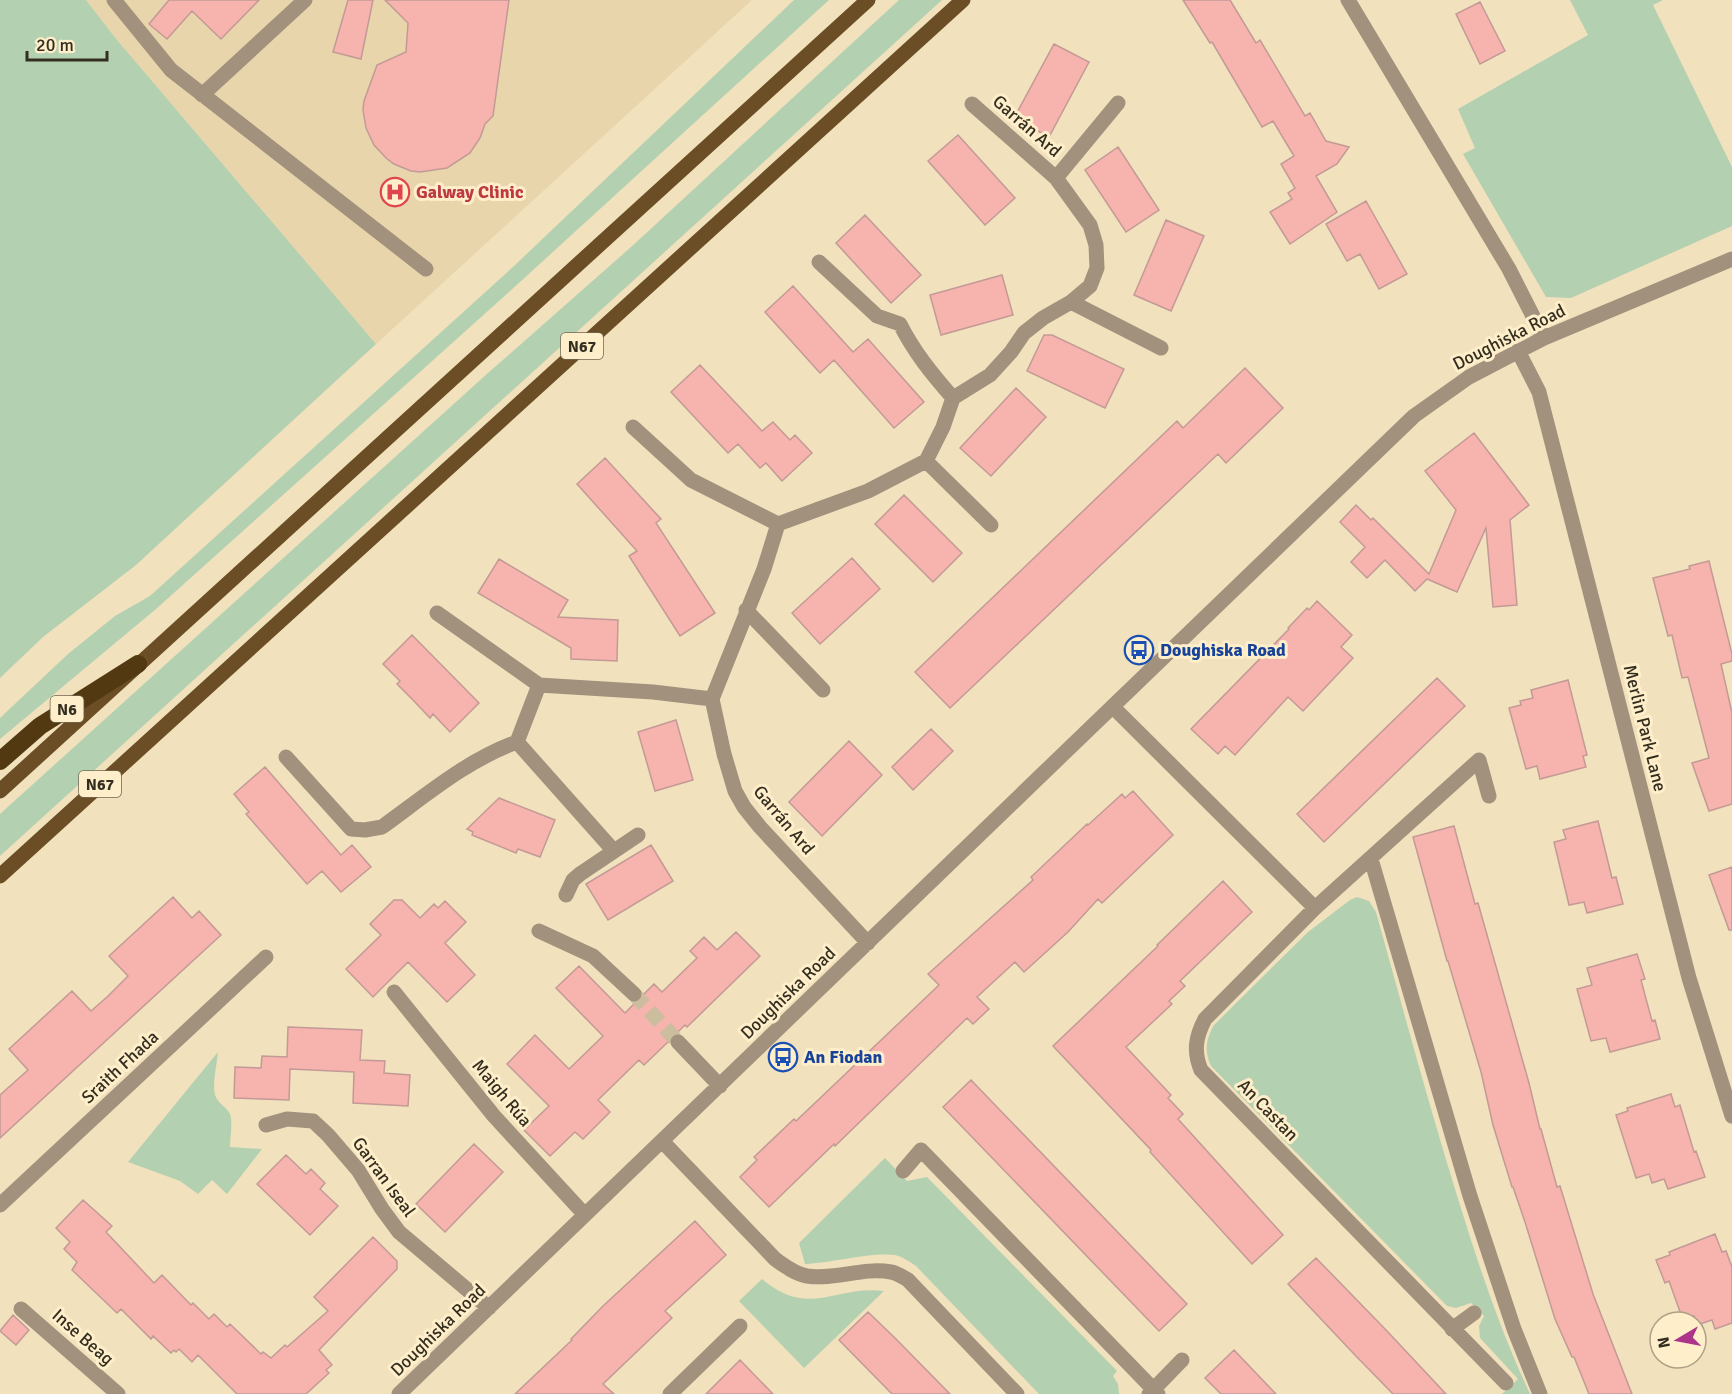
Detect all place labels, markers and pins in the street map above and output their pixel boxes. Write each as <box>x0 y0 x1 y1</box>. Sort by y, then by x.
hospital icon: Galway Clinic <box>379 176 411 208</box>
place label: Galway Clinic <box>416 181 524 203</box>
bus stop icon: Doughiska Road <box>1123 634 1155 666</box>
place label: Doughiska Road <box>1160 639 1286 661</box>
bus stop icon: An Fiodan <box>767 1041 799 1073</box>
place label: An Fiodan <box>804 1046 883 1068</box>

